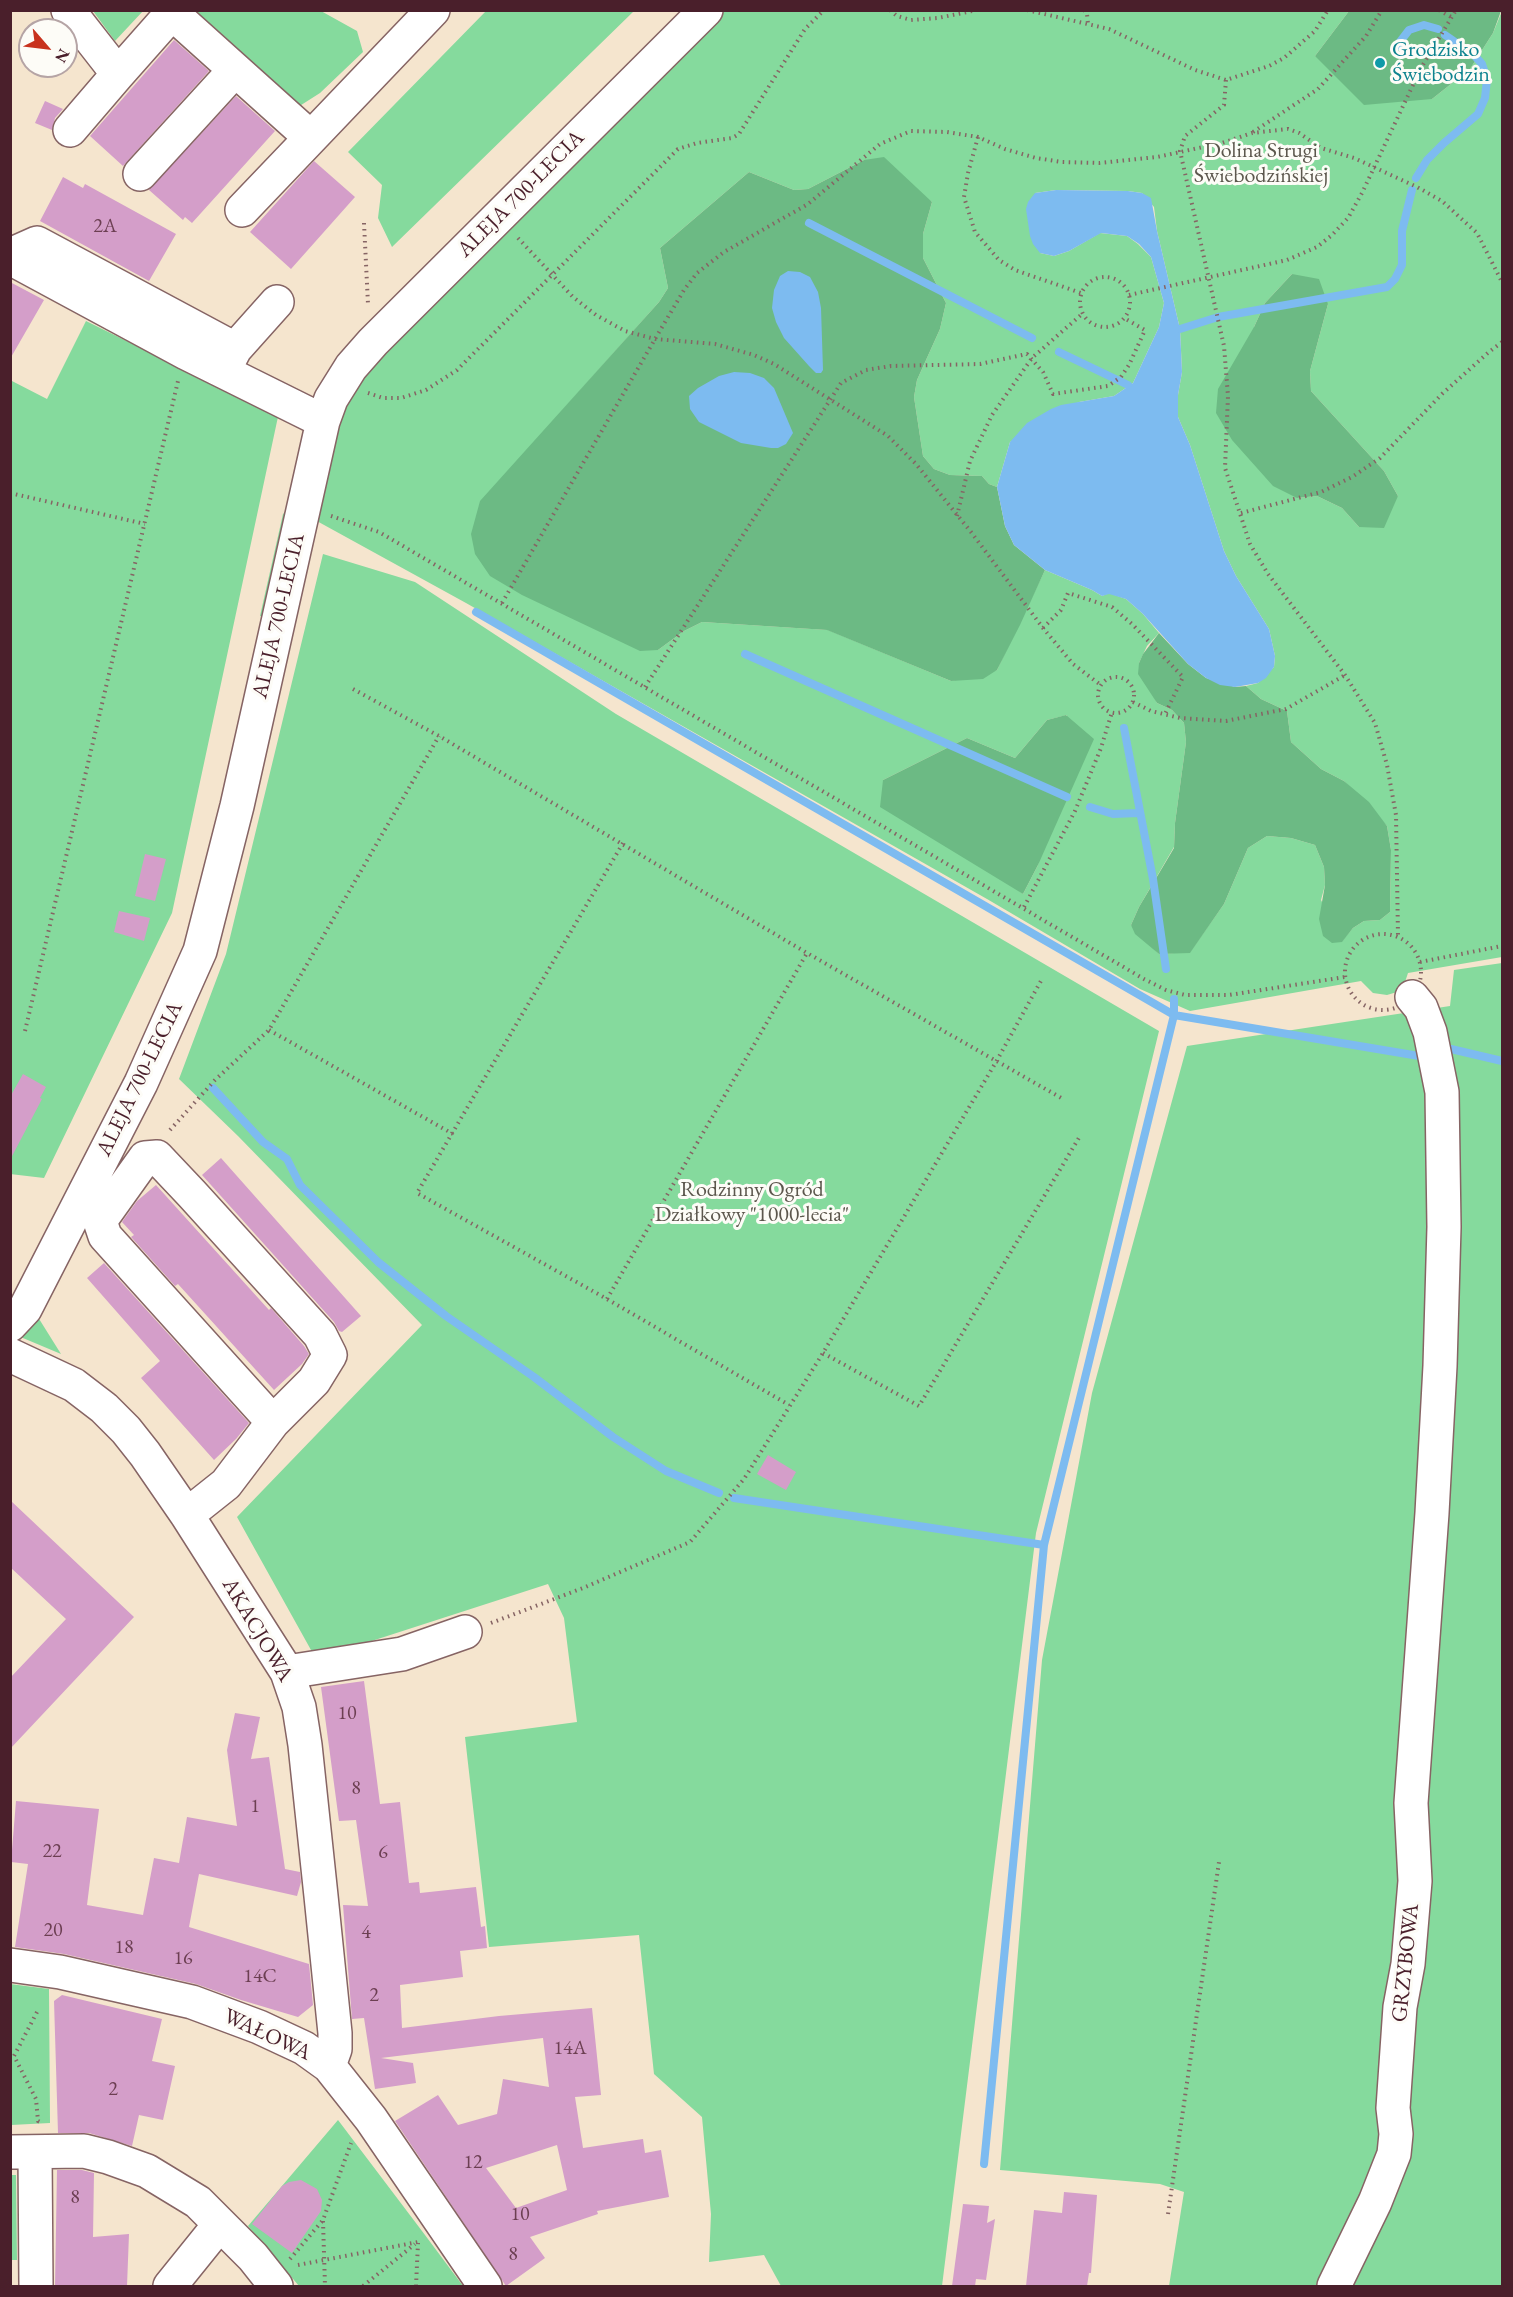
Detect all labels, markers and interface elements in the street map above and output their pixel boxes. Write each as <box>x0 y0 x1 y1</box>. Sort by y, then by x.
north arrow <box>18 18 78 78</box>
place label: Grodzisko Świebodzin <box>1392 37 1490 88</box>
text: N <box>50 45 75 66</box>
marker: Grodzisko Świebodzin <box>1373 56 1387 70</box>
street label: ALEJA 700-LECIA <box>452 125 590 263</box>
park label: Dolina Strugi Świebodzińskiej <box>1194 138 1328 190</box>
house number: 2A <box>93 215 117 239</box>
street label: ALEJA 700-LECIA <box>247 531 311 701</box>
street label: ALEJA 700-LECIA <box>91 997 189 1161</box>
park label: Rodzinny Ogród Działkowy "1000-lecia" <box>655 1177 849 1228</box>
street label: AKACJOWA <box>216 1573 298 1687</box>
house number: 10 <box>337 1702 357 1726</box>
house number: 8 <box>351 1777 361 1801</box>
house number: 1 <box>250 1795 260 1819</box>
house number: 22 <box>42 1840 62 1864</box>
house number: 6 <box>378 1841 388 1865</box>
street label: GRZYBOWA <box>1387 1902 1425 2024</box>
house number: 20 <box>43 1919 63 1943</box>
house number: 4 <box>361 1921 371 1945</box>
house number: 18 <box>114 1936 134 1960</box>
house number: 16 <box>173 1947 193 1971</box>
house number: 14C <box>243 1965 277 1989</box>
house number: 2 <box>369 1984 379 2008</box>
street label: WAŁOWA <box>219 2003 315 2067</box>
house number: 14A <box>553 2037 587 2061</box>
house number: 2 <box>108 2078 118 2102</box>
house number: 12 <box>463 2151 483 2175</box>
house number: 8 <box>70 2186 80 2210</box>
house number: 10 <box>510 2203 530 2227</box>
house number: 8 <box>508 2243 518 2267</box>

